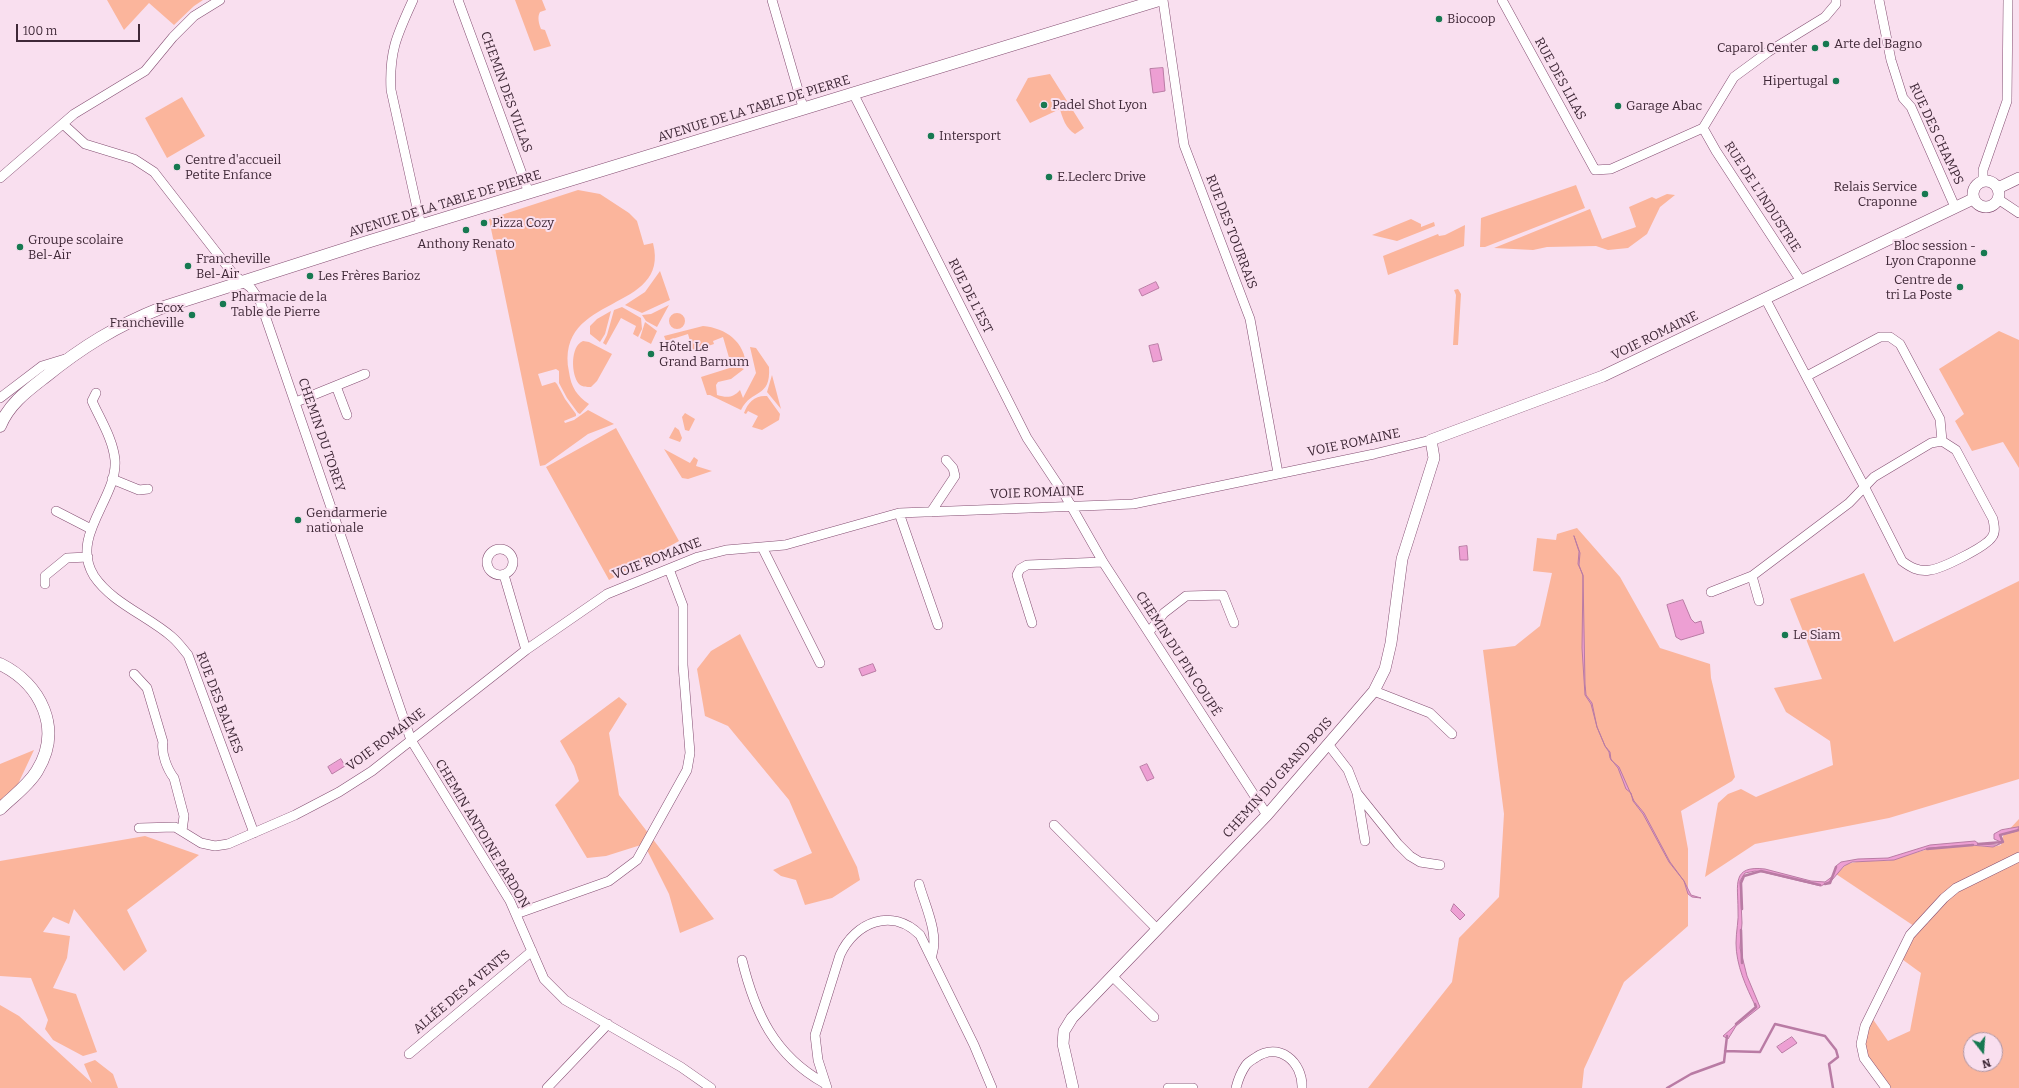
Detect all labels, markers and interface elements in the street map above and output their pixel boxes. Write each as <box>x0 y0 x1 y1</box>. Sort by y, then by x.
place label: Biocoop <box>1447 11 1496 27</box>
marker: Biocoop <box>1434 14 1444 24</box>
scale bar <box>18 16 142 42</box>
text: 100 m <box>23 24 57 38</box>
street label: CHEMIN DES VILLAS <box>477 29 535 155</box>
street label: RUE DES LILAS <box>1531 35 1589 123</box>
place label: Arte del Bagno <box>1834 36 1922 52</box>
marker: Arte del Bagno <box>1821 39 1831 49</box>
place label: Caparol Center <box>1717 40 1807 56</box>
marker: Caparol Center <box>1810 43 1820 53</box>
street label: AVENUE DE LA TABLE DE PIERRE <box>656 72 852 146</box>
place label: Hipertugal <box>1762 73 1828 89</box>
marker: Hipertugal <box>1831 76 1841 86</box>
street label: RUE DES CHAMPS <box>1906 81 1966 187</box>
place label: Padel Shot Lyon <box>1052 97 1147 113</box>
place label: Garage Abac <box>1626 98 1702 114</box>
marker: Padel Shot Lyon <box>1039 100 1049 110</box>
marker: Garage Abac <box>1613 101 1623 111</box>
place label: Intersport <box>939 128 1001 144</box>
marker: Intersport <box>926 131 936 141</box>
street label: RUE DE L'INDUSTRIE <box>1720 139 1804 255</box>
place label: Centre d'accueil Petite Enfance <box>185 152 281 183</box>
marker: Centre d'accueil Petite Enfance <box>172 162 182 172</box>
street label: AVENUE DE LA TABLE DE PIERRE <box>347 167 543 241</box>
place label: E.Leclerc Drive <box>1057 169 1146 185</box>
marker: E.Leclerc Drive <box>1044 172 1054 182</box>
street label: RUE DES TOURRAIS <box>1202 173 1260 291</box>
place label: Relais Service Craponne <box>1833 179 1917 210</box>
marker: Relais Service Craponne <box>1920 189 1930 199</box>
place label: Pizza Cozy <box>492 215 554 231</box>
marker: Pizza Cozy <box>479 218 489 228</box>
marker: Anthony Renato <box>461 225 471 235</box>
place label: Groupe scolaire Bel-Air <box>28 232 123 263</box>
place label: Anthony Renato <box>417 236 515 252</box>
place label: Bloc session - Lyon Craponne <box>1885 238 1976 269</box>
marker: Groupe scolaire Bel-Air <box>15 242 25 252</box>
marker: Bloc session - Lyon Craponne <box>1979 248 1989 258</box>
place label: Francheville Bel-Air <box>196 251 270 282</box>
street label: RUE DE L'EST <box>944 256 996 336</box>
marker: Francheville Bel-Air <box>183 261 193 271</box>
place label: Les Frères Barioz <box>318 268 420 284</box>
marker: Les Frères Barioz <box>305 271 315 281</box>
place label: Centre de tri La Poste <box>1886 272 1952 303</box>
marker: Centre de tri La Poste <box>1955 282 1965 292</box>
place label: Pharmacie de la Table de Pierre <box>231 289 327 320</box>
marker: Pharmacie de la Table de Pierre <box>218 299 228 309</box>
place label: Ecox Francheville <box>110 300 184 331</box>
street label: VOIE ROMAINE <box>1609 308 1701 364</box>
marker: Ecox Francheville <box>187 310 197 320</box>
place label: Hôtel Le Grand Barnum <box>659 339 749 370</box>
marker: Hôtel Le Grand Barnum <box>646 349 656 359</box>
street label: CHEMIN DU TOREY <box>294 376 348 494</box>
street label: VOIE ROMAINE <box>1306 426 1402 460</box>
street label: VOIE ROMAINE <box>990 484 1084 502</box>
place label: Gendarmerie nationale <box>306 505 387 536</box>
marker: Gendarmerie nationale <box>293 515 303 525</box>
street label: VOIE ROMAINE <box>610 535 704 583</box>
street label: CHEMIN DU PIN COUPÉ <box>1132 589 1224 719</box>
place label: Le Siam <box>1793 627 1840 643</box>
marker: Le Siam <box>1780 630 1790 640</box>
street label: RUE DES BALMES <box>192 650 246 756</box>
street label: VOIE ROMAINE <box>344 705 428 775</box>
street label: CHEMIN DU GRAND BOIS <box>1220 715 1336 841</box>
street label: CHEMIN ANTOINE PARDON <box>431 757 533 911</box>
street label: ALLÉE DES 4 VENTS <box>410 947 514 1037</box>
north arrow <box>1963 1032 2003 1072</box>
text: N <box>1980 1056 1992 1070</box>

